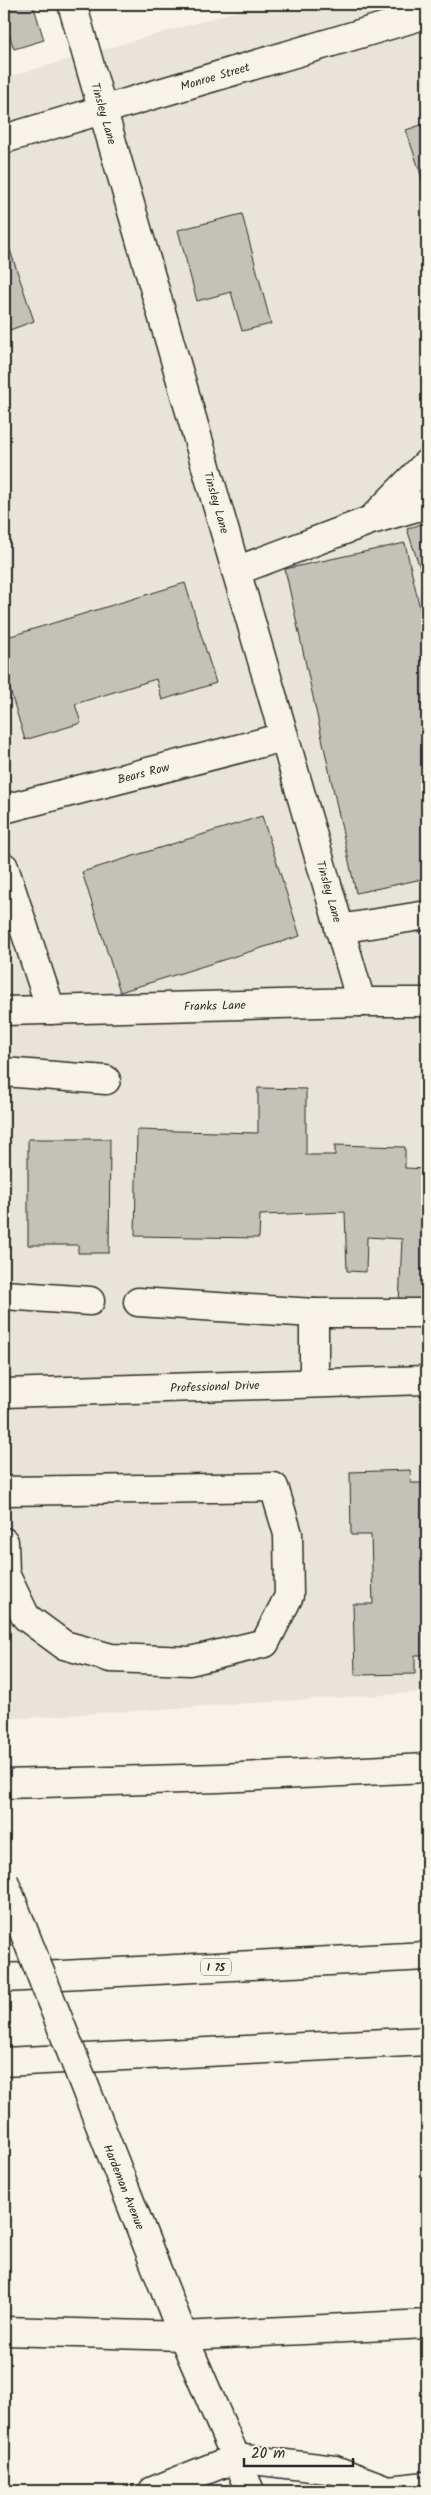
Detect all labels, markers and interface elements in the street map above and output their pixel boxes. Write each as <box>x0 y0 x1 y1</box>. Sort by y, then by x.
street label: Monroe Street <box>178 58 252 96</box>
street label: Tinsley Lane <box>85 80 121 147</box>
street label: Tinsley Lane <box>198 469 234 536</box>
street label: Bears Row <box>115 758 173 789</box>
street label: Tinsley Lane <box>311 858 347 925</box>
street label: Franks Lane <box>184 996 247 1016</box>
street label: Professional Drive <box>170 1376 260 1398</box>
road number: I 75 <box>201 1958 231 1975</box>
street label: Hardeman Avenue <box>98 2142 150 2233</box>
scale bar <box>244 2435 352 2467</box>
text: 20 m <box>251 2442 285 2466</box>

